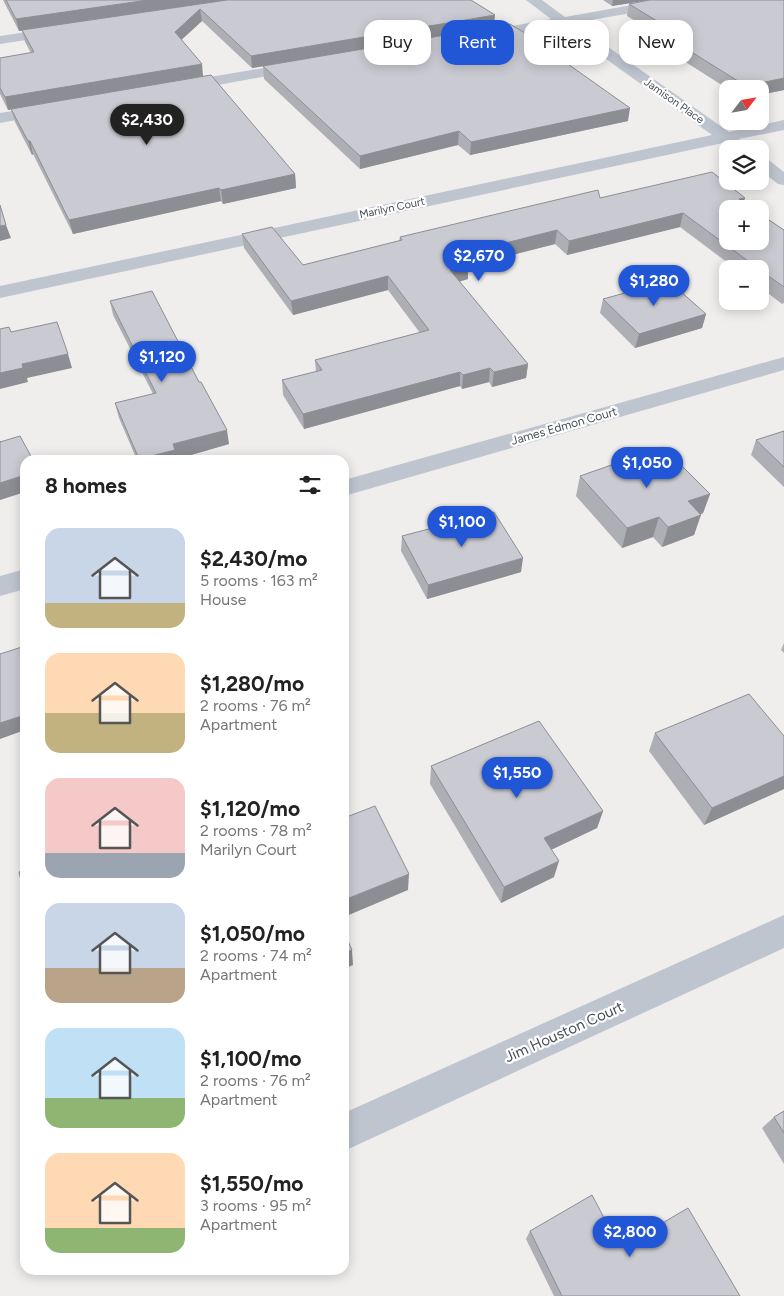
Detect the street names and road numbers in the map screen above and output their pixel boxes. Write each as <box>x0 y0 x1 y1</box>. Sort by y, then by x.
street label: Jamison Place <box>642 76 706 126</box>
street label: Marilyn Court <box>358 195 426 221</box>
street label: James Edmon Court <box>509 404 619 448</box>
street label: Jim Houston Court <box>502 998 626 1066</box>

